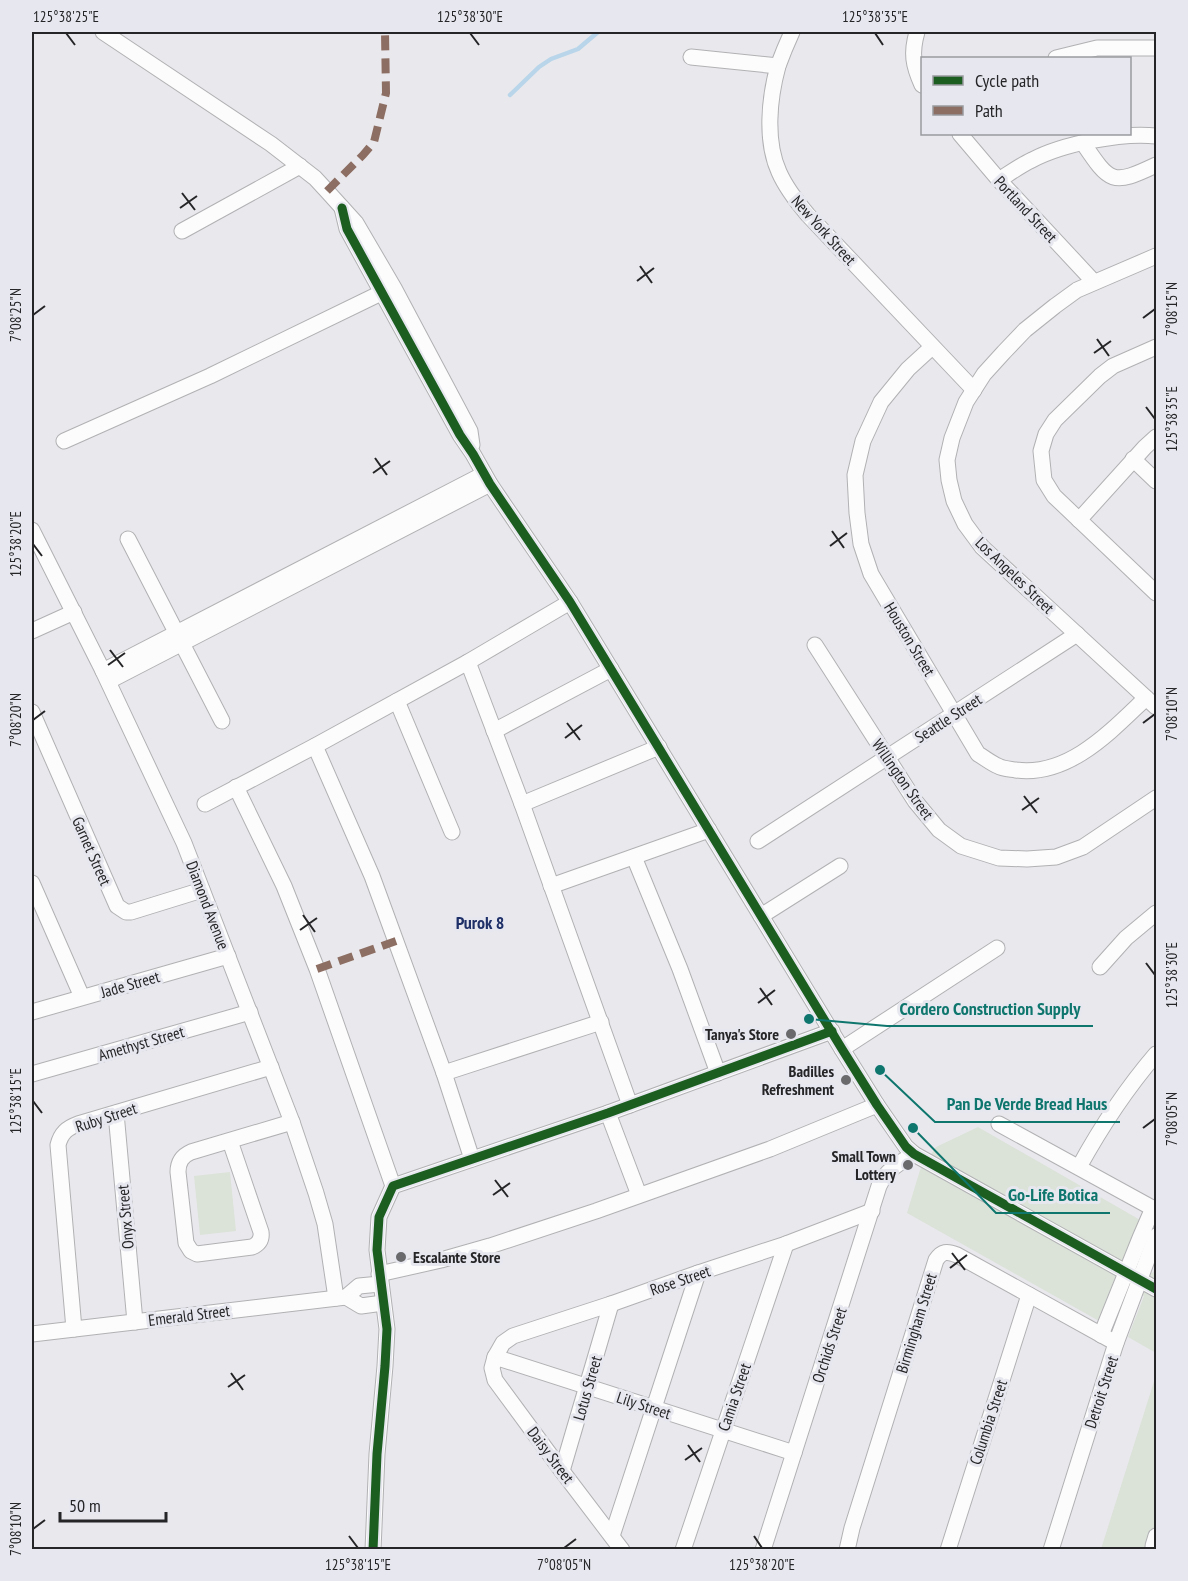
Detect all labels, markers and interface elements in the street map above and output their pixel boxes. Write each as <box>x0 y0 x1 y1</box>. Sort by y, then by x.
text: 125°38'25"E <box>33 7 99 26</box>
text: 125°38'30"E <box>437 7 503 26</box>
text: 125°38'35"E <box>842 7 908 26</box>
legend <box>921 57 1131 135</box>
text: Cycle path <box>975 69 1039 92</box>
text: Path <box>975 99 1003 122</box>
street label: Portland Street <box>990 172 1062 247</box>
street label: New York Street <box>787 191 861 269</box>
text: 7°08'15"N <box>1162 282 1181 336</box>
text: 7°08'25"N <box>6 288 25 342</box>
text: 125°38'35"E <box>1162 386 1181 452</box>
text: 125°38'20"E <box>6 511 25 577</box>
street label: Los Angeles Street <box>972 533 1059 618</box>
street label: Houston Street <box>880 598 940 680</box>
text: 7°08'10"N <box>1162 687 1181 741</box>
street label: Seattle Street <box>911 689 986 747</box>
text: 7°08'20"N <box>6 693 25 747</box>
street label: Willington Street <box>868 735 938 824</box>
street label: Garnet Street <box>68 813 116 889</box>
street label: Diamond Avenue <box>182 858 234 952</box>
district label: Purok 8 <box>456 911 504 934</box>
text: 125°38'30"E <box>1162 942 1181 1008</box>
street label: Jade Street <box>97 966 162 1002</box>
callout: Cordero Construction Supply <box>887 990 1093 1026</box>
text: Cordero Construction Supply <box>899 997 1081 1020</box>
street label: Amethyst Street <box>96 1021 187 1065</box>
place label: Tanya's Store <box>705 1024 779 1044</box>
marker: Tanya's Store <box>784 1027 798 1041</box>
place label: Badilles Refreshment <box>762 1061 834 1099</box>
text: 125°38'15"E <box>6 1068 25 1134</box>
marker: Badilles Refreshment <box>839 1073 853 1087</box>
callout: Pan De Verde Bread Haus <box>935 1086 1120 1122</box>
text: Pan De Verde Bread Haus <box>947 1092 1107 1115</box>
text: 7°08'05"N <box>1162 1092 1181 1146</box>
street label: Ruby Street <box>73 1097 140 1136</box>
place label: Small Town Lottery <box>832 1146 897 1184</box>
marker: Small Town Lottery <box>901 1158 915 1172</box>
callout: Go-Life Botica <box>996 1177 1110 1213</box>
street label: Onyx Street <box>112 1183 138 1250</box>
text: Go-Life Botica <box>1008 1183 1098 1206</box>
place label: Escalante Store <box>413 1247 501 1267</box>
marker: Escalante Store <box>394 1250 408 1264</box>
street label: Rose Street <box>647 1260 713 1300</box>
street label: Birmingham Street <box>891 1270 941 1375</box>
street label: Emerald Street <box>147 1300 231 1330</box>
street label: Orchids Street <box>807 1304 851 1385</box>
street label: Lotus Street <box>568 1353 606 1423</box>
street label: Detroit Street <box>1080 1353 1122 1431</box>
street label: Camia Street <box>713 1360 755 1434</box>
street label: Columbia Street <box>965 1376 1011 1467</box>
street label: Lily Street <box>614 1387 674 1423</box>
street label: Daisy Street <box>523 1423 579 1488</box>
scale bar <box>60 1485 166 1523</box>
text: 50 m <box>69 1494 101 1517</box>
text: 7°08'10"N <box>6 1502 25 1556</box>
text: 125°38'15"E <box>325 1555 391 1574</box>
text: 7°08'05"N <box>537 1555 591 1574</box>
text: 125°38'20"E <box>729 1555 795 1574</box>

